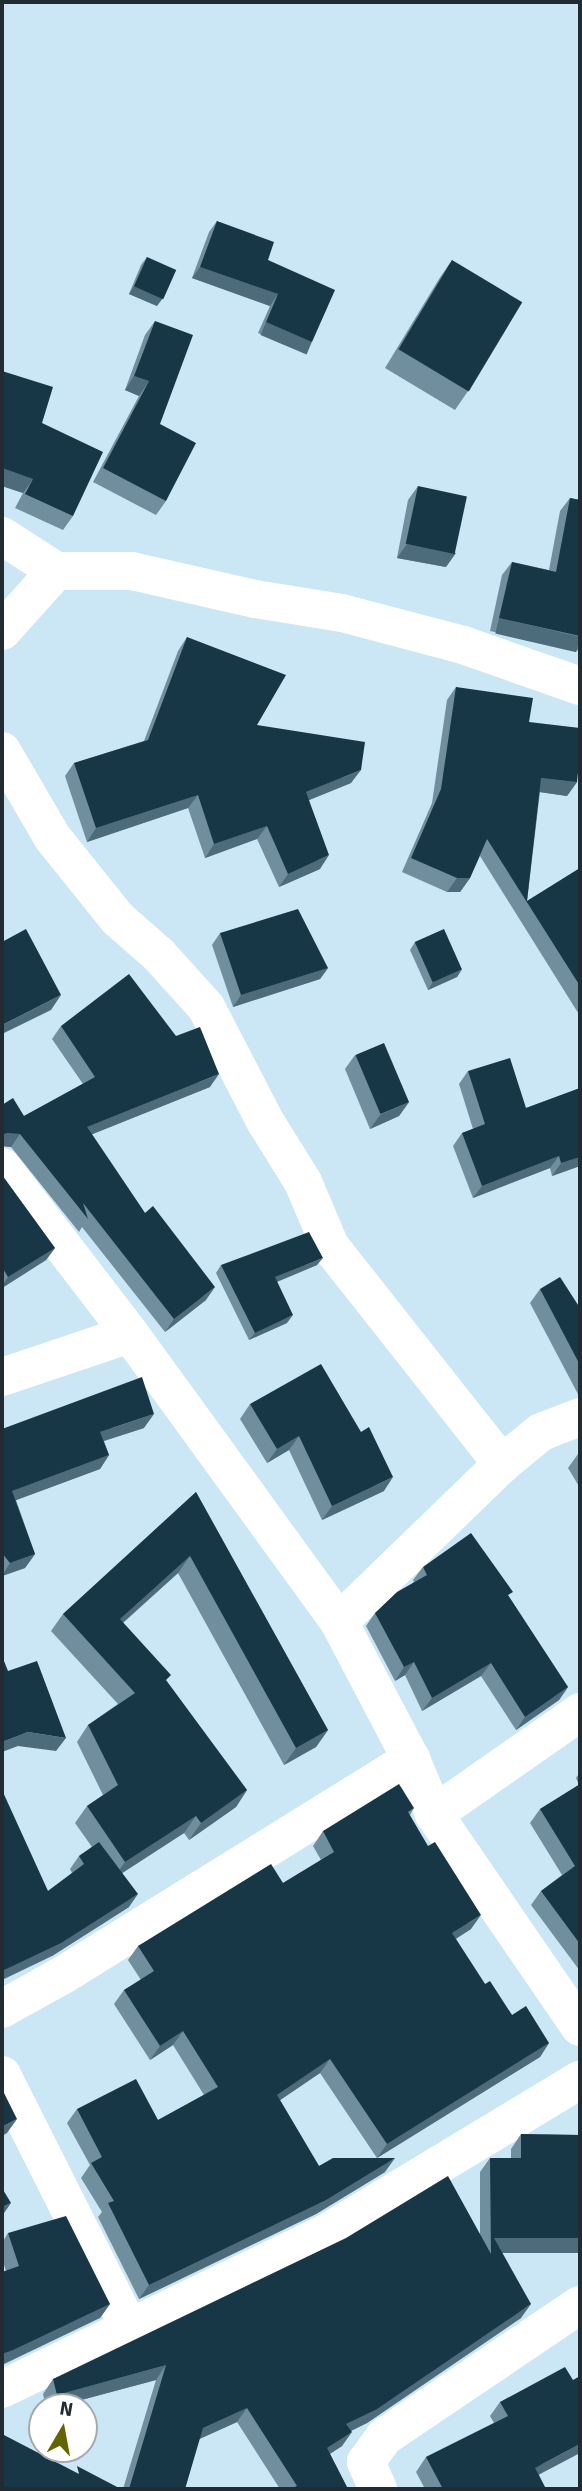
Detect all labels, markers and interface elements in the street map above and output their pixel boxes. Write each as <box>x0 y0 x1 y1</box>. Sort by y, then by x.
north arrow <box>28 2393 98 2463</box>
text: N <box>58 2396 75 2422</box>

